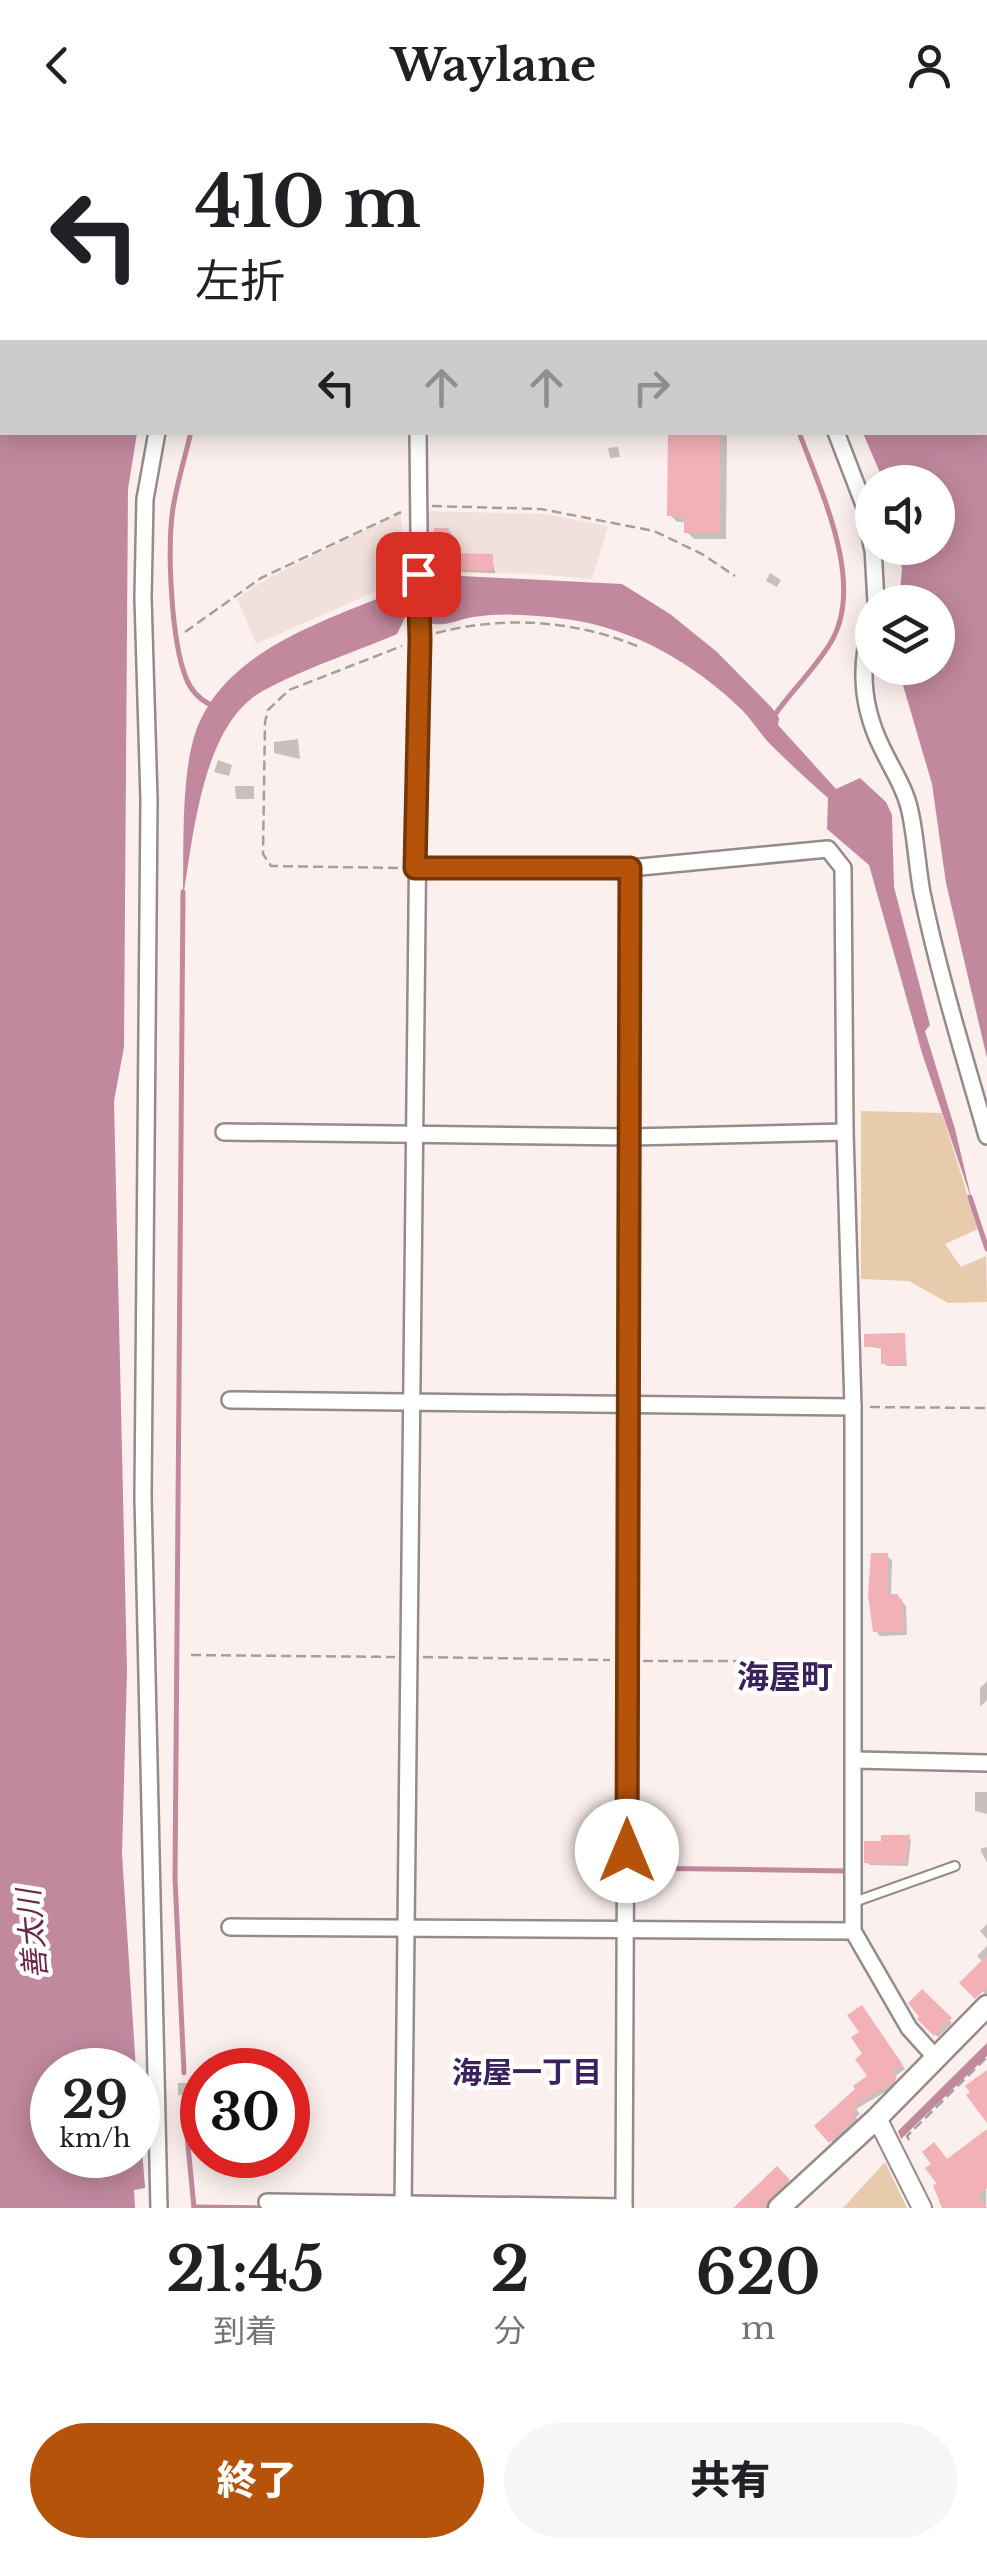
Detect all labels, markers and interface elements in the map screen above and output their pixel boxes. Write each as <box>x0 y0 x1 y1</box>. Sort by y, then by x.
text: Waylane <box>391 37 596 93</box>
icon: back <box>30 38 85 93</box>
icon: person <box>902 38 957 93</box>
text: 410 m <box>195 159 421 246</box>
icon: left <box>30 170 160 300</box>
text: 左折 <box>195 253 285 309</box>
icon: left <box>309 360 364 415</box>
icon: ahead <box>414 360 469 415</box>
icon: ahead <box>519 360 574 415</box>
icon: right <box>624 360 679 415</box>
map controls <box>855 465 955 685</box>
button: sound <box>855 465 955 565</box>
pin <box>376 532 461 617</box>
icon: arrive <box>391 547 446 602</box>
button: layers <box>855 585 955 685</box>
district label: 海屋町 <box>737 1657 833 1697</box>
position arrow <box>575 1799 679 1903</box>
water label: 善太川 <box>9 1885 54 1980</box>
speed limit sign: 30 <box>180 2048 310 2178</box>
district label: 海屋一丁目 <box>452 2054 602 2091</box>
text: 29 <box>62 2069 128 2132</box>
text: km/h <box>60 2123 130 2154</box>
text: 21:45 <box>166 2233 324 2307</box>
text: 2 <box>490 2233 530 2307</box>
text: 620 <box>696 2236 821 2310</box>
text: m <box>741 2308 775 2348</box>
text: 到着 <box>213 2311 277 2351</box>
text: 分 <box>494 2311 526 2351</box>
button: 終了 <box>30 2423 484 2538</box>
button: 共有 <box>504 2423 957 2538</box>

